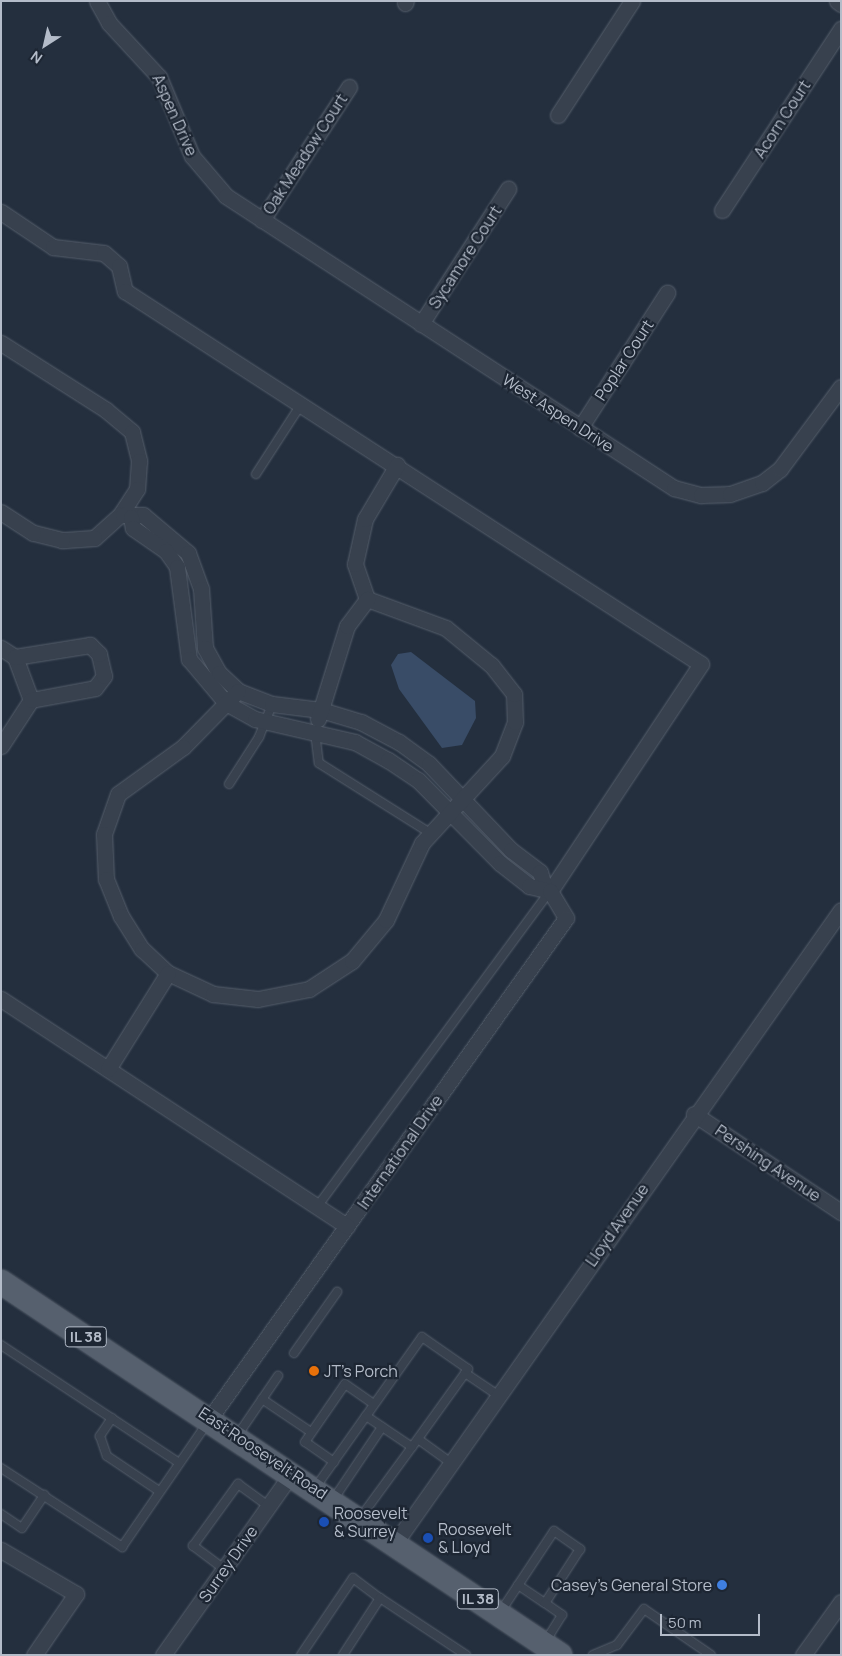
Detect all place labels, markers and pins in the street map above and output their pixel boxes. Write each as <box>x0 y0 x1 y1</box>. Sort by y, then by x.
place label: JT's Porch <box>324 1361 398 1381</box>
marker: JT's Porch <box>308 1365 320 1377</box>
place label: Roosevelt & Surrey <box>334 1503 408 1541</box>
marker: Roosevelt & Surrey <box>318 1516 330 1528</box>
place label: Roosevelt & Lloyd <box>438 1519 512 1557</box>
marker: Roosevelt & Lloyd <box>422 1532 434 1544</box>
place label: Casey's General Store <box>551 1575 712 1595</box>
marker: Casey's General Store <box>716 1579 728 1591</box>

